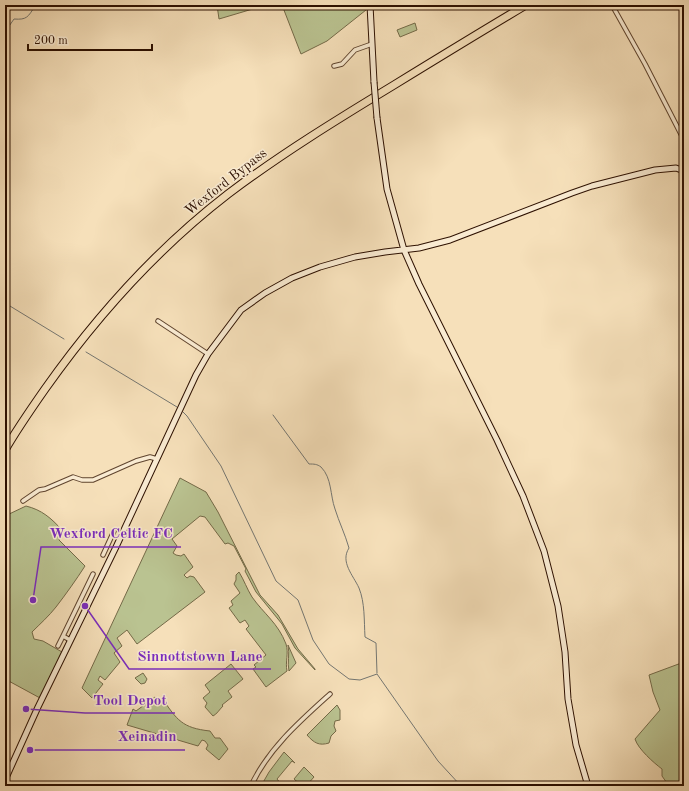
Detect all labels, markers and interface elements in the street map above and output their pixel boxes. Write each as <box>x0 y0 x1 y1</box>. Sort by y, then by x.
scale bar <box>28 26 152 52</box>
text: 200 m <box>34 35 68 47</box>
street label: Wexford Bypass <box>183 146 269 218</box>
callout: Wexford Celtic FC <box>41 520 181 547</box>
text: Wexford Celtic FC <box>49 527 173 542</box>
callout: Sinnottstown Lane <box>129 642 271 669</box>
text: Sinnottstown Lane <box>137 650 263 665</box>
callout: Tool Depot <box>85 686 175 713</box>
text: Tool Depot <box>93 694 167 709</box>
callout: Xeinadin <box>110 723 185 750</box>
text: Xeinadin <box>117 730 177 745</box>

